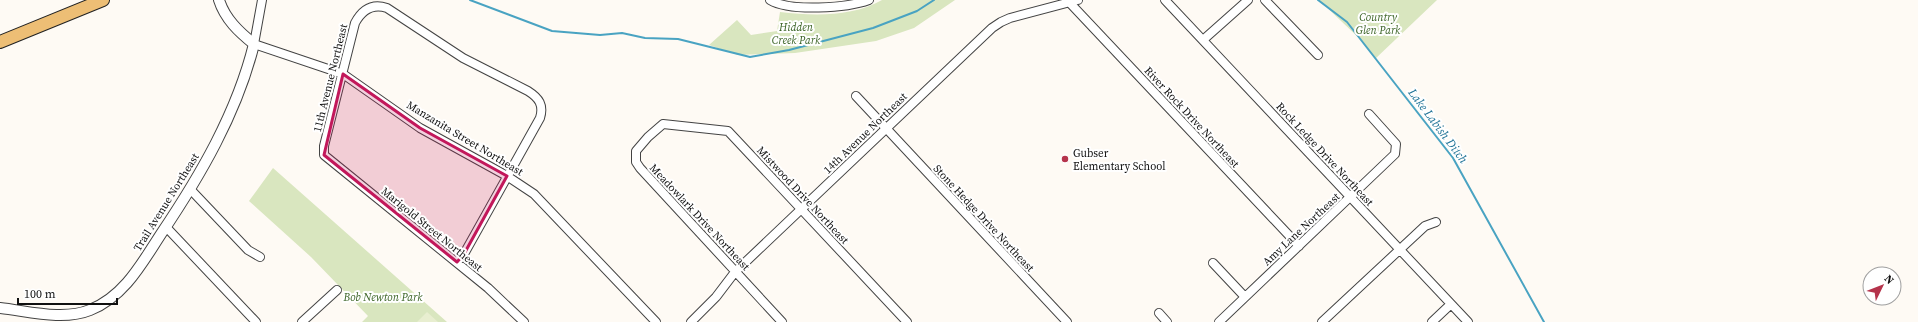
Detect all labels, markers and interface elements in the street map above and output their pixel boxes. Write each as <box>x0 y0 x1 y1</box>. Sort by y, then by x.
park label: Country Glen Park <box>1356 10 1401 38</box>
park label: Hidden Creek Park <box>772 20 821 48</box>
street label: 11th Avenue Northeast <box>310 22 351 134</box>
street label: River Rock Drive Northeast <box>1141 64 1243 171</box>
water label: Lake Labish Ditch <box>1404 85 1472 167</box>
street label: 14th Avenue Northeast <box>820 89 911 177</box>
street label: Manzanita Street Northeast <box>404 98 526 179</box>
street label: Rock Ledge Drive Northeast <box>1273 99 1377 210</box>
street label: Mistwood Drive Northeast <box>753 143 852 248</box>
place label: Gubser Elementary School <box>1073 146 1165 174</box>
street label: Trail Avenue Northeast <box>130 150 203 254</box>
marker: Gubser Elementary School <box>1060 154 1070 164</box>
street label: Meadowlark Drive Northeast <box>646 161 753 274</box>
street label: Stone Hedge Drive Northeast <box>930 161 1038 276</box>
street label: Marigold Street Northeast <box>378 184 486 275</box>
street label: Amy Lane Northeast <box>1259 189 1344 269</box>
north arrow <box>1862 266 1902 306</box>
text: N <box>1881 271 1897 288</box>
scale bar <box>18 280 117 306</box>
text: 100 m <box>24 286 56 302</box>
park label: Bob Newton Park <box>343 290 423 305</box>

